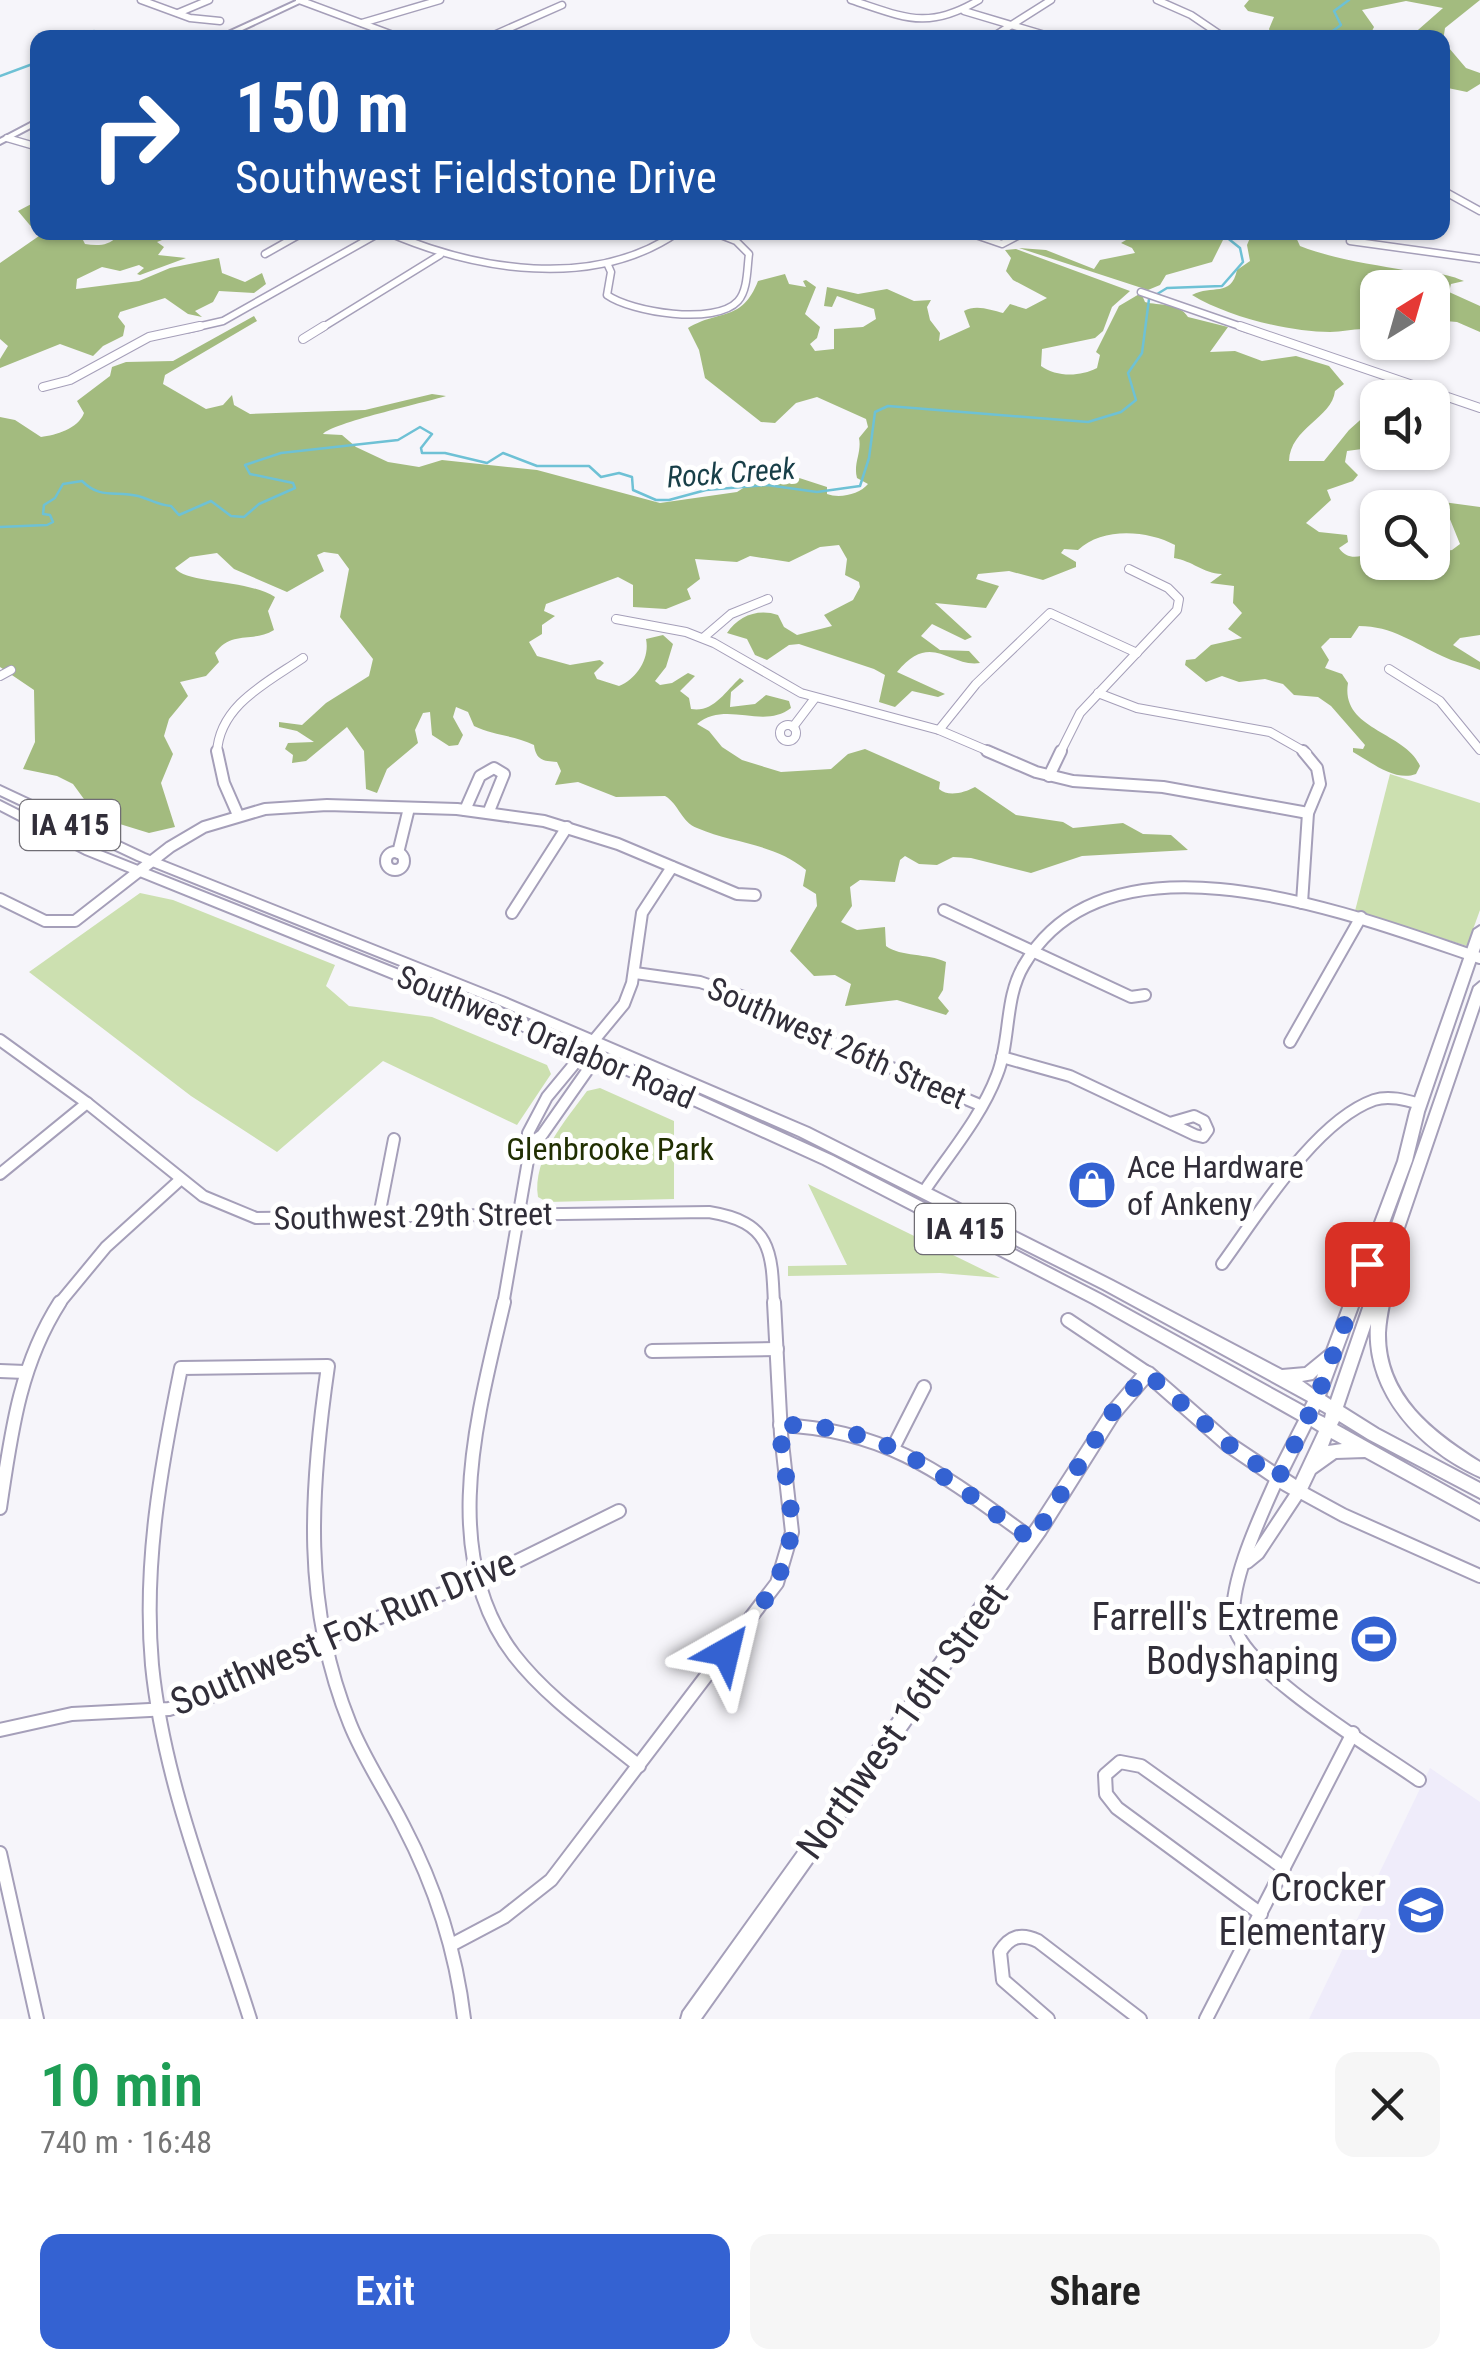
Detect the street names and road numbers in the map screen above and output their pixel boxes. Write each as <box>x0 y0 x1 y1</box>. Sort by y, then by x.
road number: IA 415 <box>20 800 120 850</box>
street label: Southwest Oralabor Road <box>391 957 701 1117</box>
street label: Southwest 26th Street <box>702 969 972 1117</box>
street label: Southwest 29th Street <box>273 1195 553 1237</box>
road number: IA 415 <box>915 1204 1015 1254</box>
street label: Southwest Fox Run Drive <box>164 1539 522 1725</box>
street label: Northwest 16th Street <box>787 1575 1017 1867</box>

